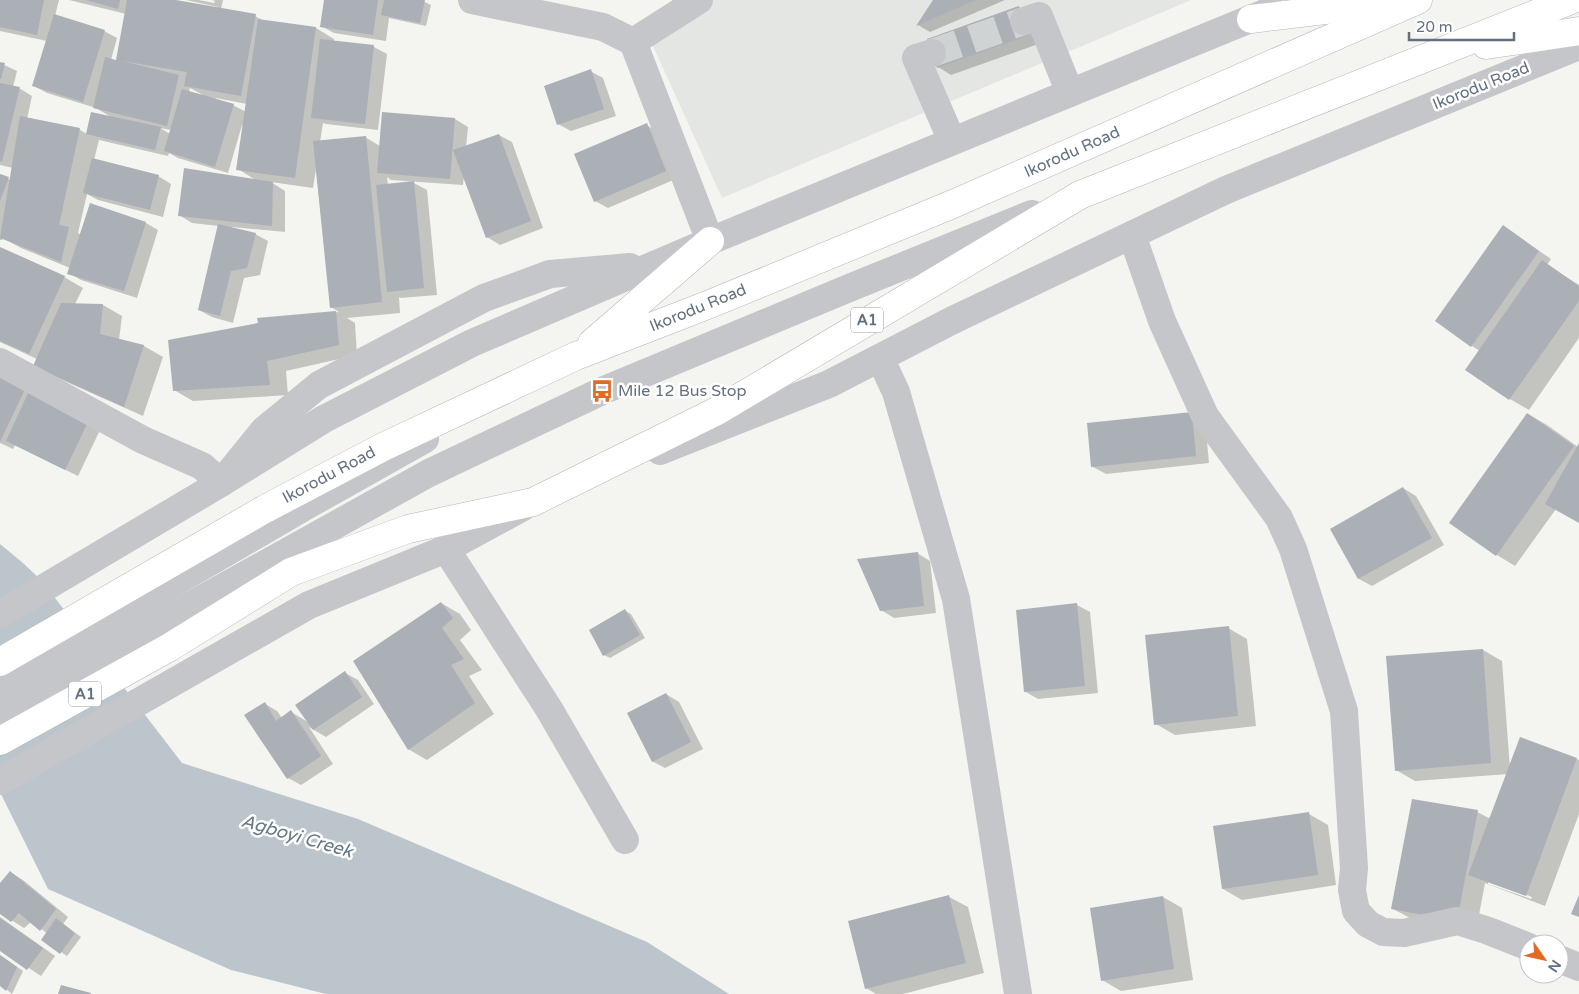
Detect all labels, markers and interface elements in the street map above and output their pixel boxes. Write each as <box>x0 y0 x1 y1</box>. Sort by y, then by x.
scale bar <box>1409 10 1514 42</box>
text: 20 m <box>1416 18 1453 36</box>
street label: Ikorodu Road <box>1430 58 1532 114</box>
street label: Ikorodu Road <box>1021 122 1123 182</box>
street label: Ikorodu Road <box>647 280 749 336</box>
road number: A1 <box>851 308 883 332</box>
bus stop icon: Mile 12 Bus Stop <box>589 378 615 404</box>
place label: Mile 12 Bus Stop <box>618 381 747 401</box>
street label: Ikorodu Road <box>279 442 379 508</box>
road number: A1 <box>69 682 101 706</box>
water label: Agboyi Creek <box>239 810 356 863</box>
north arrow <box>1519 934 1569 984</box>
text: N <box>1544 957 1565 975</box>

